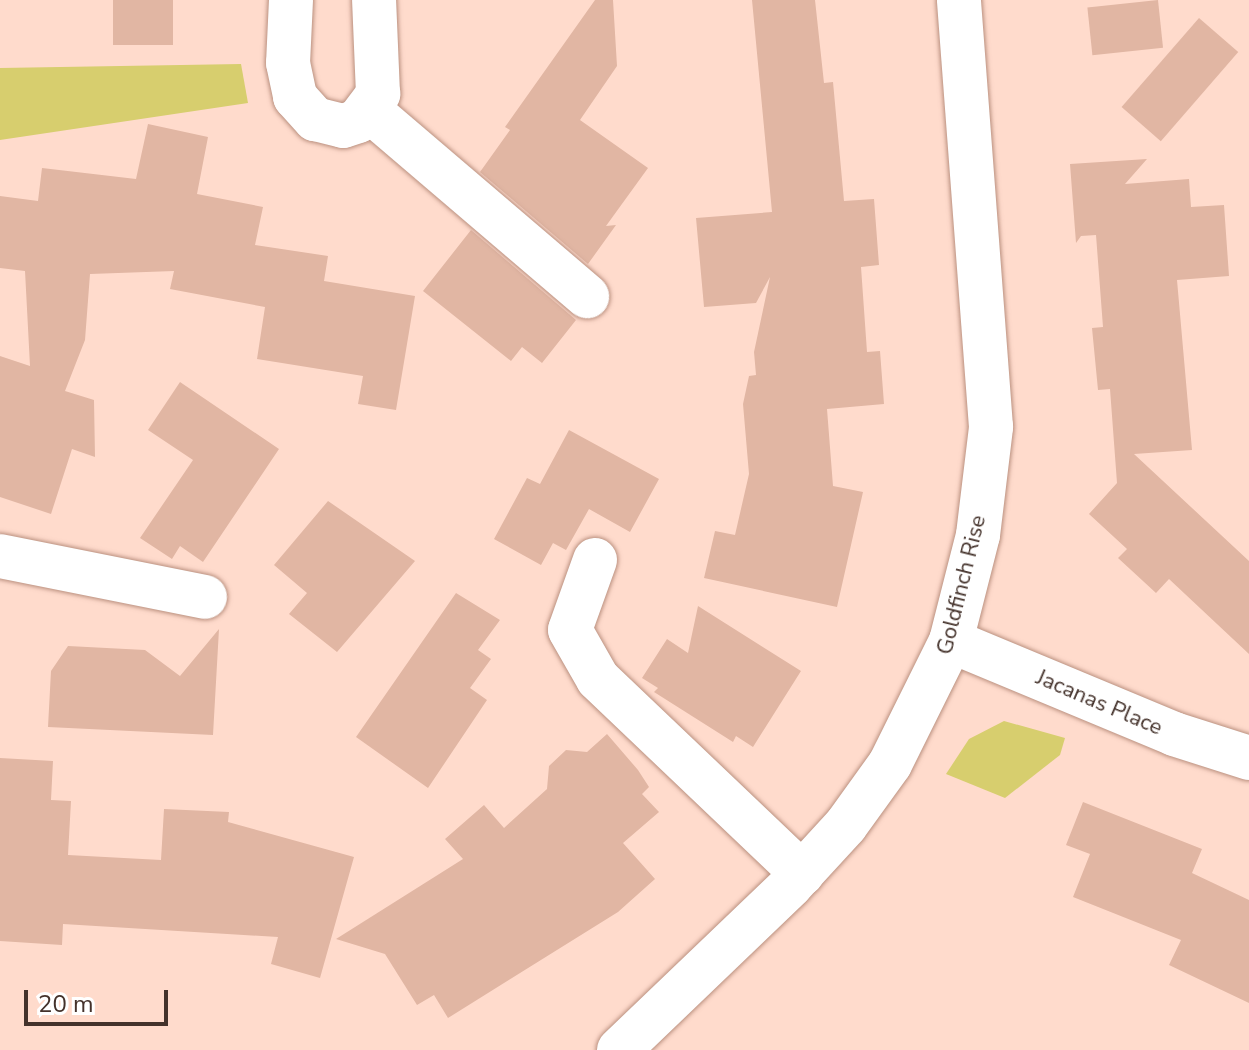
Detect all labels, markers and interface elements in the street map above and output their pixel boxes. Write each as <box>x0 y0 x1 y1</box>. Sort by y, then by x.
street label: Goldfinch Rise <box>932 513 992 657</box>
street label: Jacanas Place <box>1032 665 1166 741</box>
scale bar <box>28 974 172 1024</box>
text: 20 m <box>38 988 94 1020</box>

